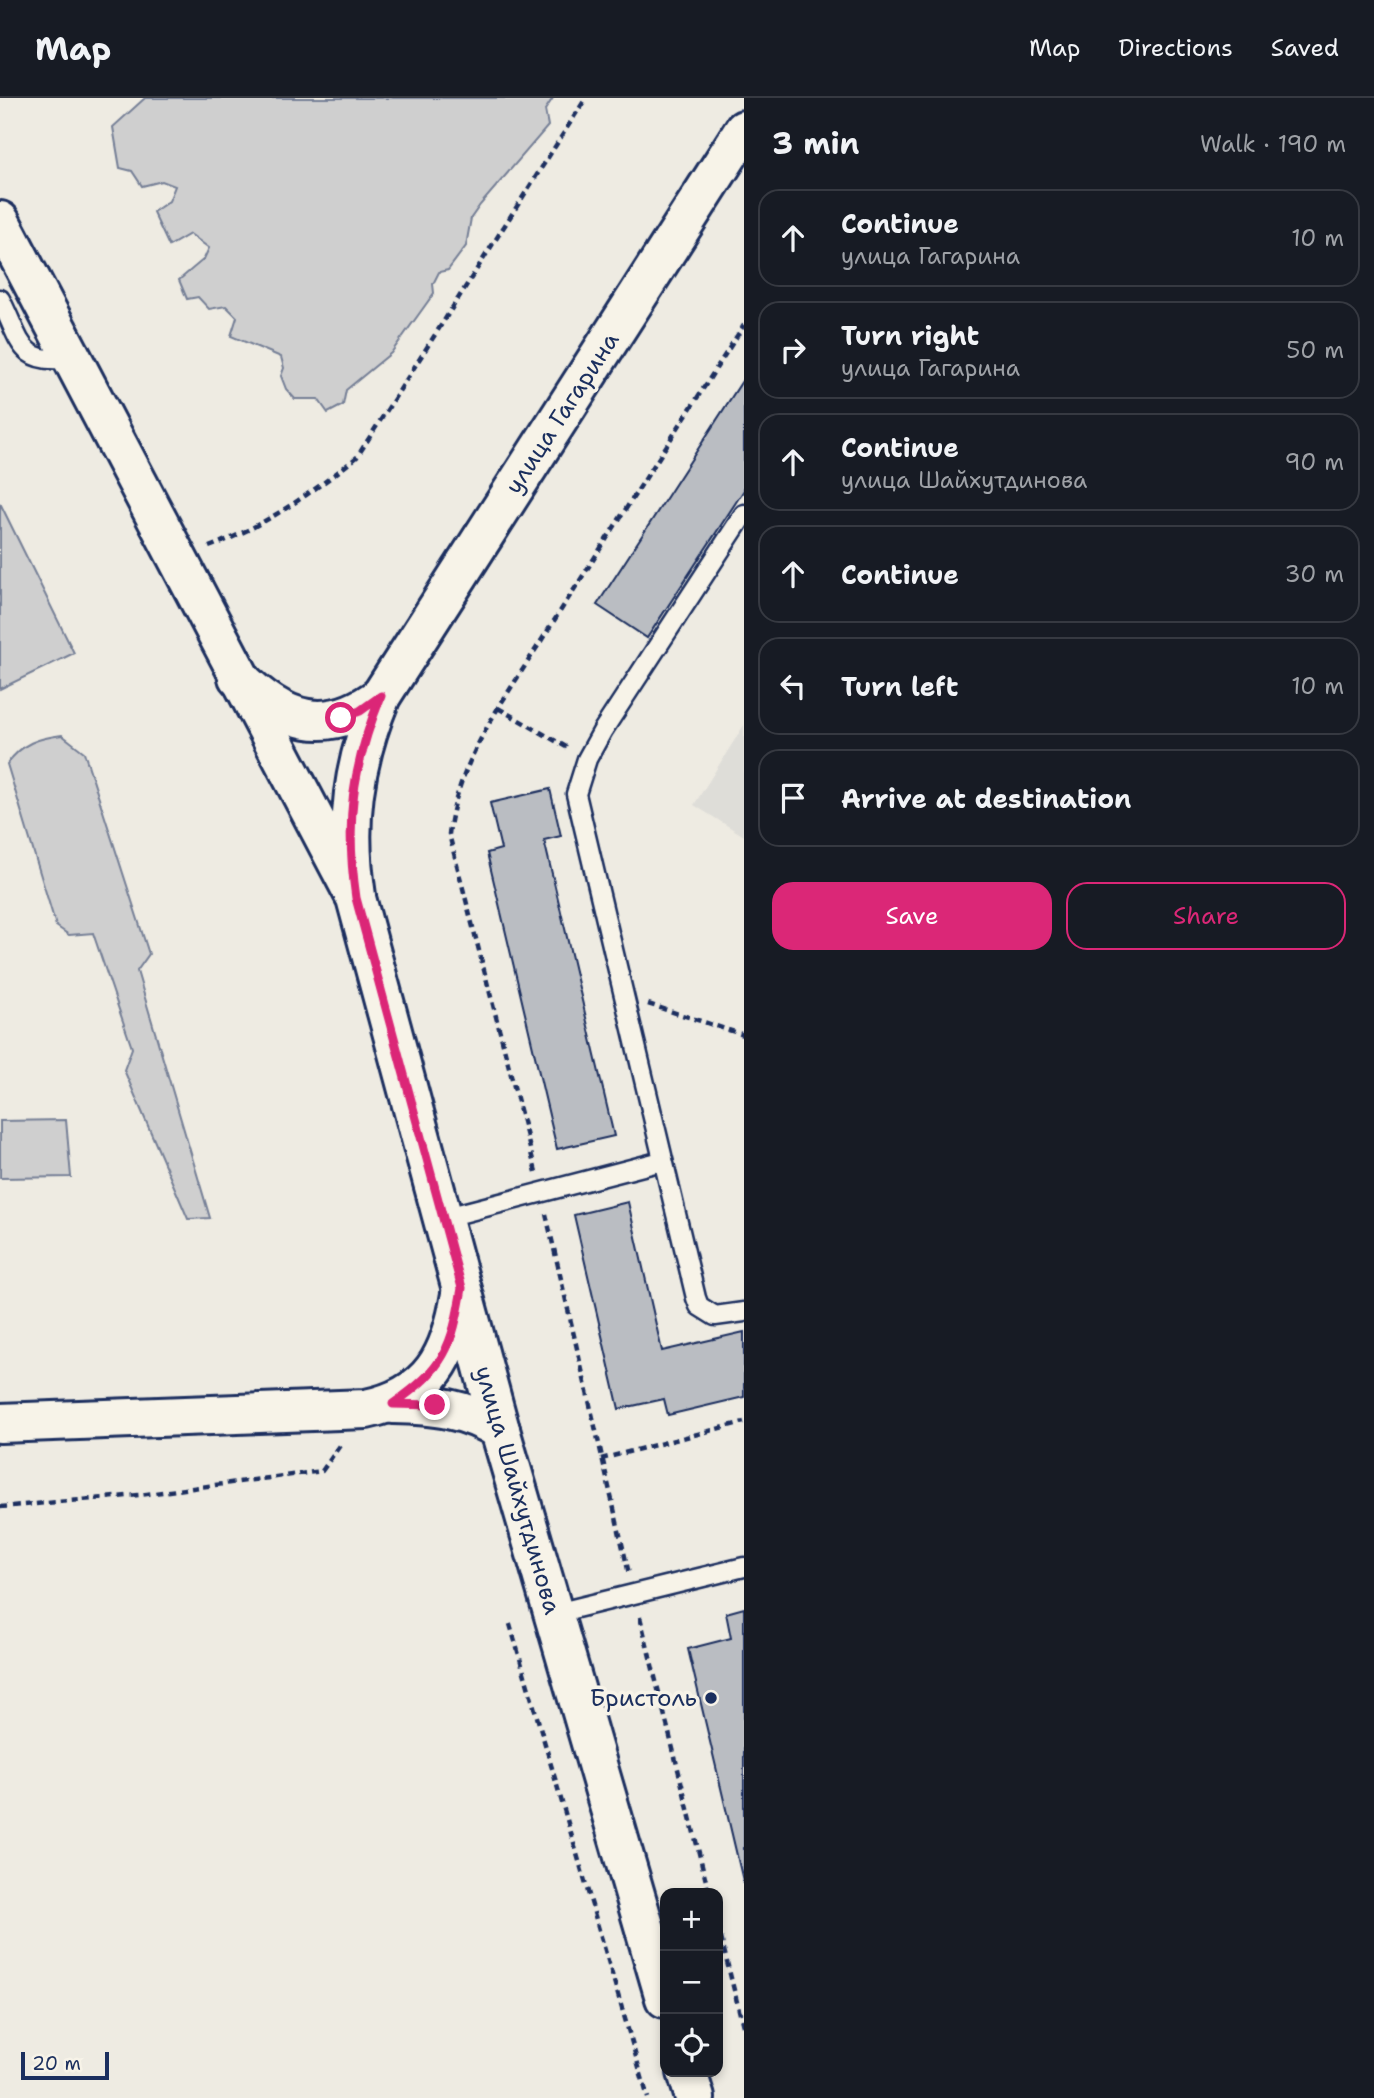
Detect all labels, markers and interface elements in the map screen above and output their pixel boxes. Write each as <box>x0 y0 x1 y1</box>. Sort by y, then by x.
text: Map <box>35 26 111 71</box>
text: Map <box>1029 32 1080 64</box>
text: Directions <box>1118 32 1233 64</box>
text: Saved <box>1271 32 1339 64</box>
text: 3 min <box>772 123 859 164</box>
text: Walk · 190 m <box>1200 129 1346 159</box>
text: Continue <box>841 206 959 241</box>
icon: ahead <box>774 219 812 257</box>
text: 10 m <box>1291 223 1344 253</box>
text: улица Гагарина <box>841 241 1020 271</box>
text: Turn right <box>841 318 979 353</box>
street label: улица Гагарина <box>498 326 626 500</box>
icon: right <box>774 331 812 369</box>
text: 50 m <box>1286 335 1344 365</box>
text: улица Гагарина <box>841 353 1020 383</box>
text: Continue <box>841 430 959 465</box>
icon: ahead <box>774 443 812 481</box>
text: 90 m <box>1284 447 1344 477</box>
text: улица Шайхутдинова <box>841 465 1087 495</box>
icon: ahead <box>774 555 812 593</box>
text: Continue <box>841 557 959 592</box>
text: 30 m <box>1285 559 1344 589</box>
icon: left <box>774 667 812 705</box>
text: Turn left <box>841 669 958 704</box>
text: 10 m <box>1291 671 1344 701</box>
route start <box>325 702 356 733</box>
icon: arrive <box>774 779 812 817</box>
text: Arrive at destination <box>841 781 1131 816</box>
button: Save <box>772 882 1052 950</box>
button: Share <box>1066 882 1346 950</box>
street label: улица Шайхутдинова <box>467 1362 569 1618</box>
route end <box>419 1389 450 1420</box>
place label: Бристоль <box>590 1682 697 1714</box>
marker: Бристоль <box>703 1690 719 1706</box>
map controls <box>660 1888 723 2077</box>
button: + <box>660 1888 723 1951</box>
button: − <box>660 1951 723 2014</box>
button: locate <box>660 2014 723 2077</box>
scale bar <box>21 2049 108 2081</box>
text: 20 m <box>32 2051 81 2076</box>

